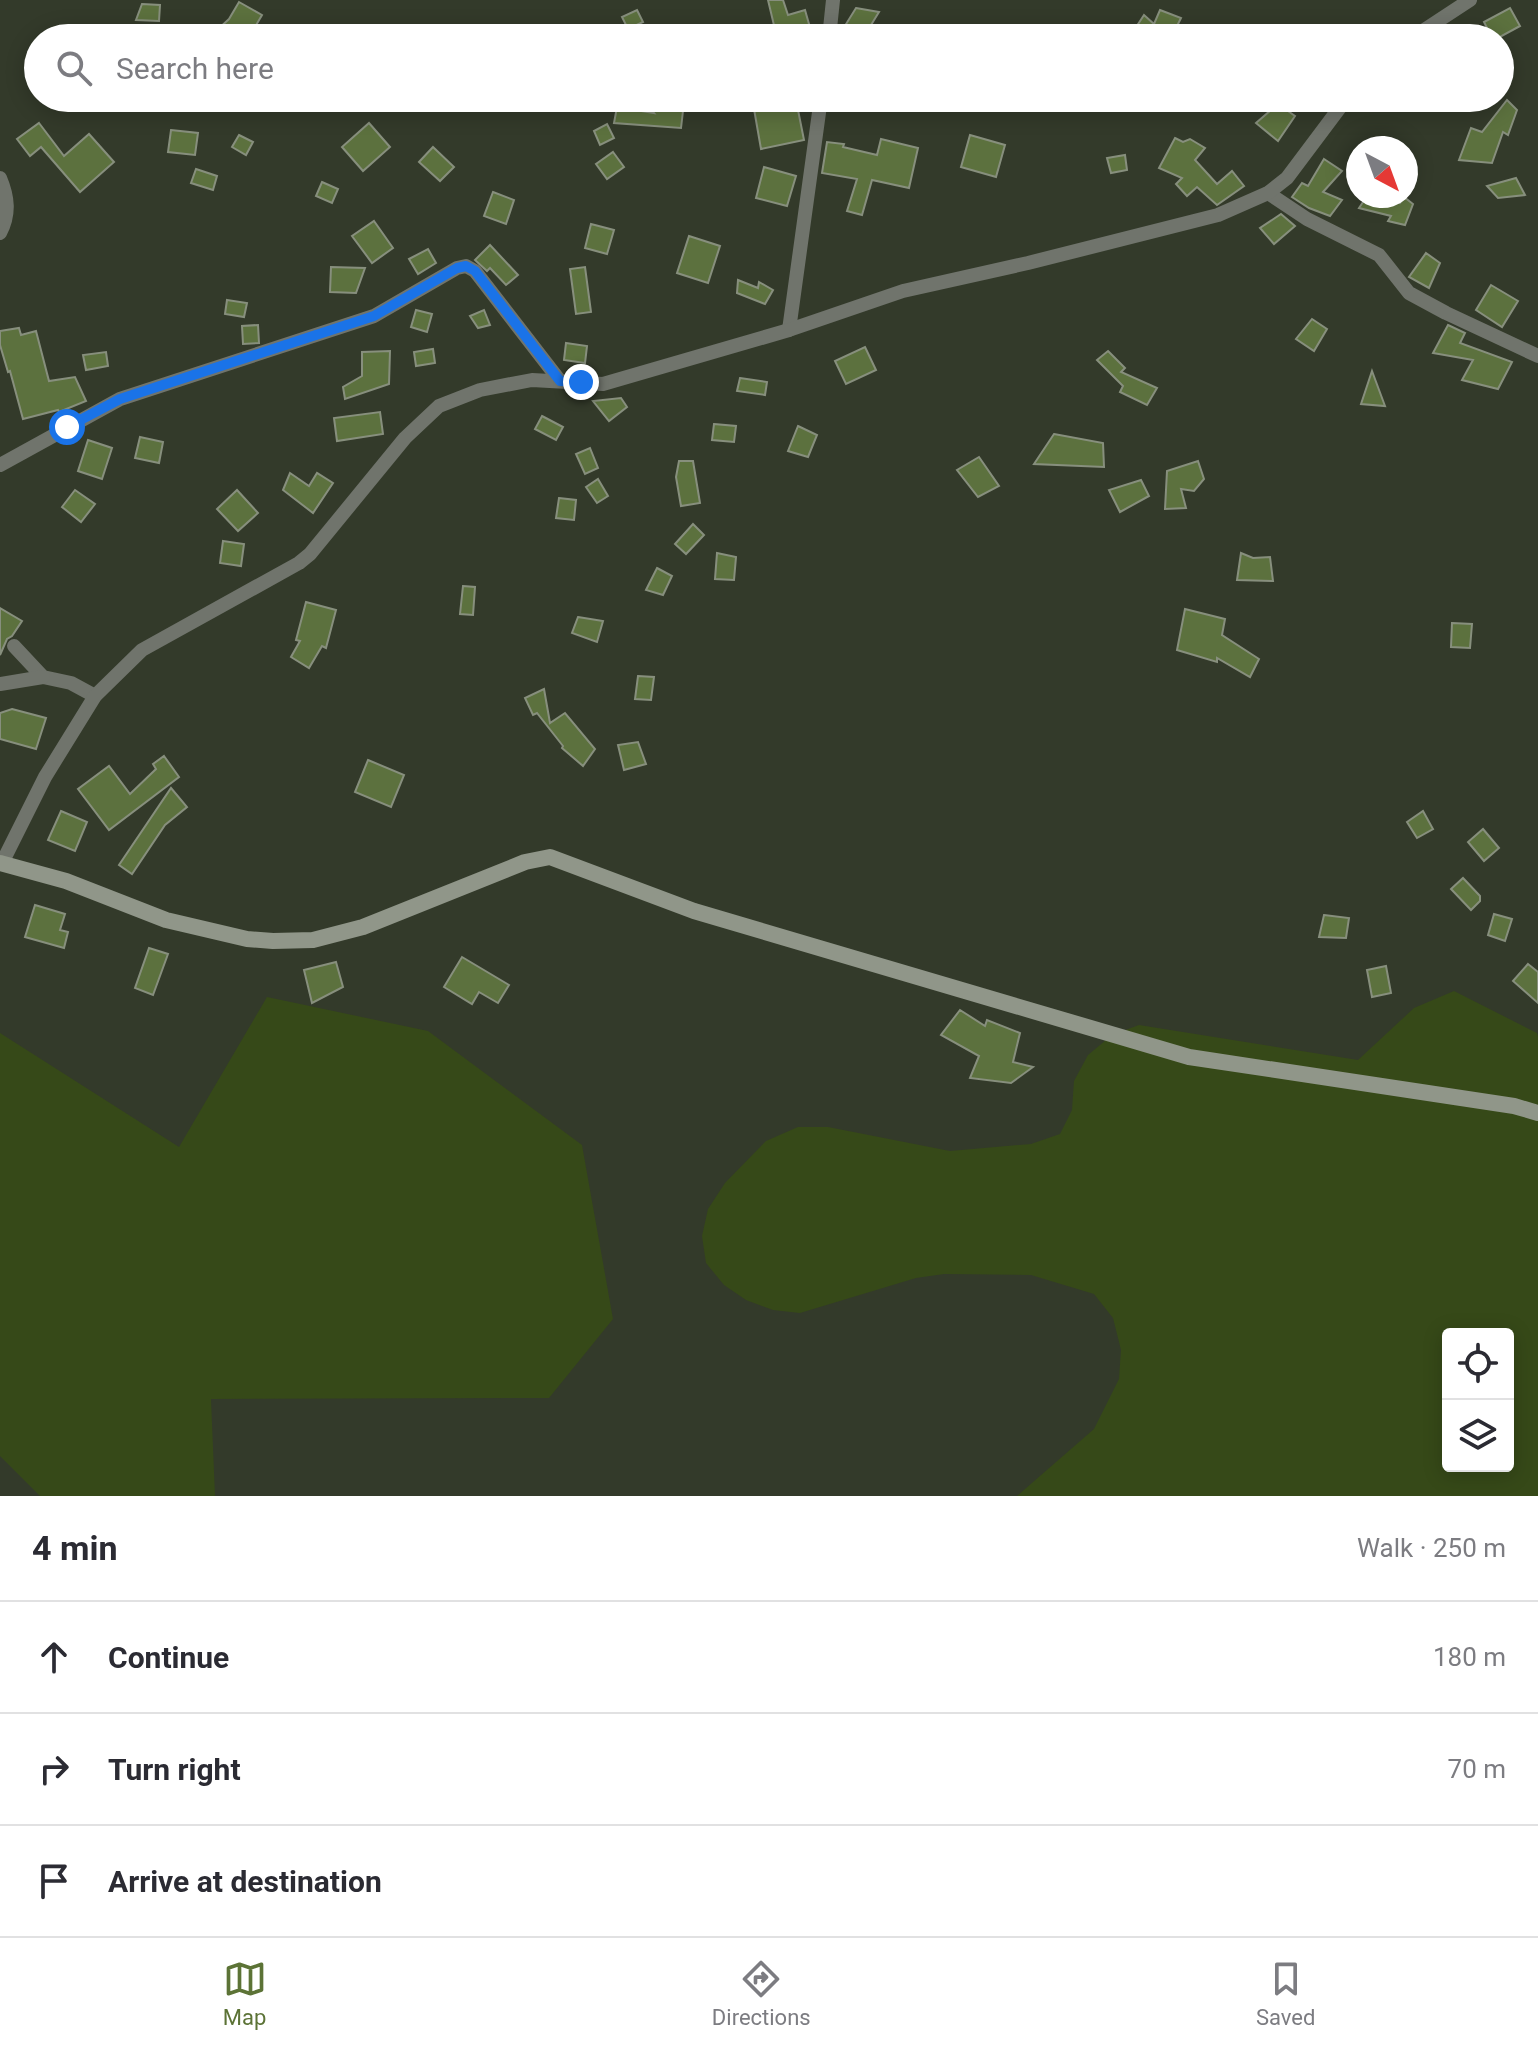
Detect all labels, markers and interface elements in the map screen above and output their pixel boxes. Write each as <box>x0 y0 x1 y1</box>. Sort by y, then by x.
search box <box>24 24 1514 112</box>
icon: search <box>52 46 96 90</box>
text: Search here <box>116 51 274 86</box>
north arrow <box>1346 136 1418 208</box>
route end <box>563 364 599 400</box>
route start <box>49 409 85 445</box>
map controls <box>1442 1328 1514 1472</box>
button: locate <box>1442 1328 1514 1400</box>
button: layers <box>1442 1400 1514 1472</box>
text: 4 min <box>32 1528 117 1568</box>
text: Walk · 250 m <box>1357 1533 1506 1563</box>
icon: ahead <box>32 1635 76 1679</box>
text: Continue <box>108 1640 229 1675</box>
text: 180 m <box>1433 1642 1506 1672</box>
icon: right <box>32 1747 76 1791</box>
text: Turn right <box>108 1752 241 1787</box>
text: 70 m <box>1448 1754 1506 1784</box>
icon: arrive <box>32 1859 76 1903</box>
text: Arrive at destination <box>108 1864 382 1899</box>
tab: Map <box>223 1957 267 2030</box>
tab: Directions <box>712 1957 811 2030</box>
tab: Saved <box>1256 1957 1315 2030</box>

